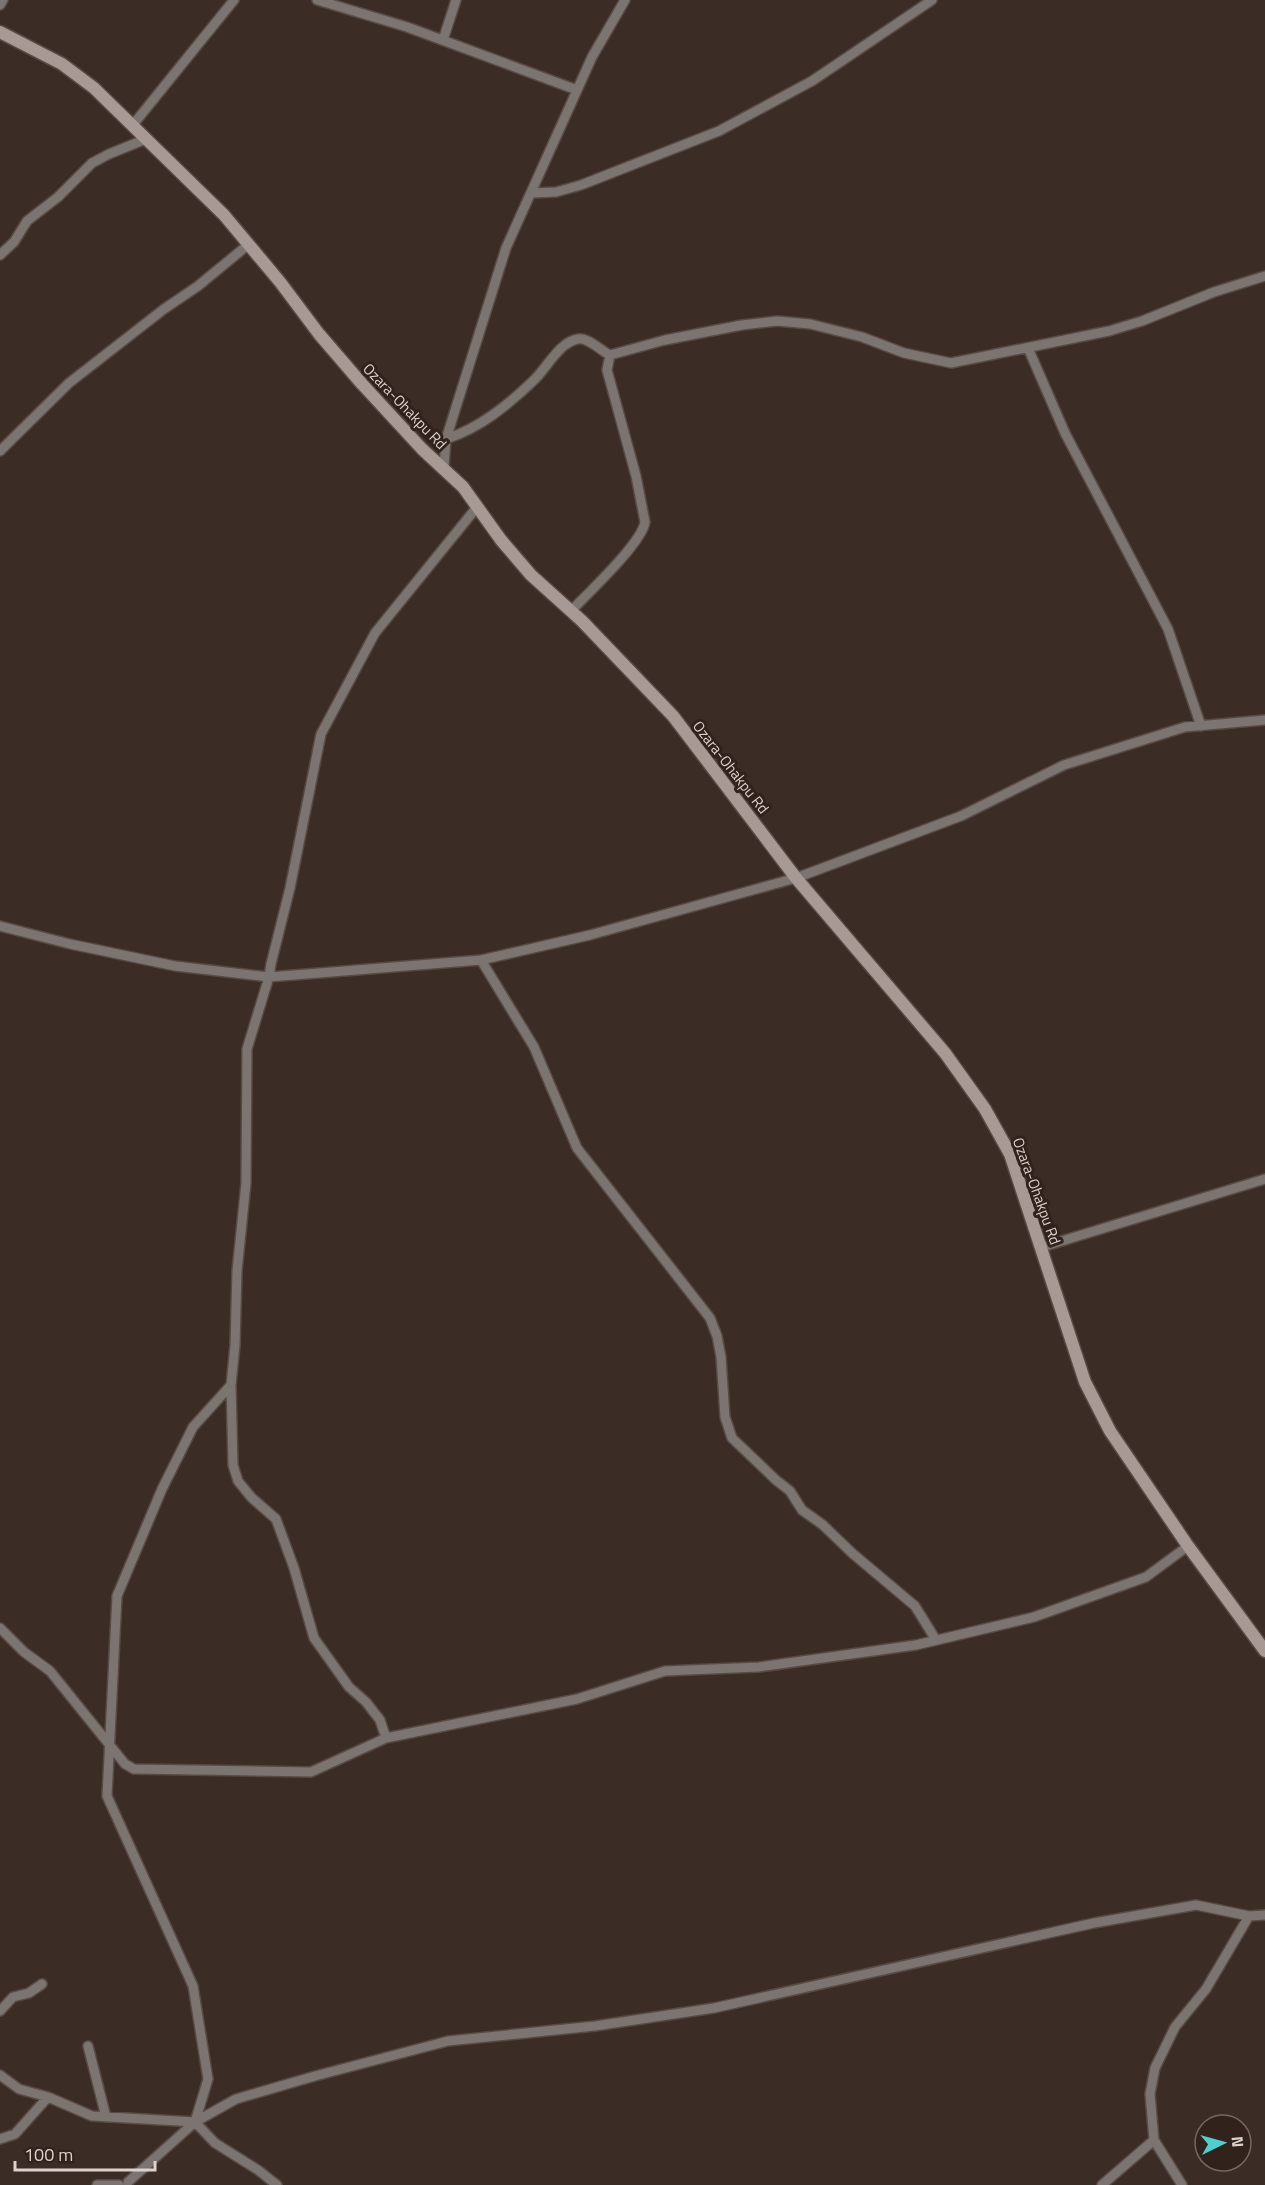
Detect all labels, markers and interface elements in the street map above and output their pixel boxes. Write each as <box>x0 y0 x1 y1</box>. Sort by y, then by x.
street label: Ozara-Ohakpu Rd <box>358 358 452 454</box>
street label: Ozara-Ohakpu Rd <box>687 716 775 818</box>
street label: Ozara-Ohakpu Rd <box>1007 1134 1067 1248</box>
north arrow <box>1193 2113 1253 2173</box>
scale bar <box>15 2134 154 2172</box>
text: N <box>1226 2135 1250 2148</box>
text: 100 m <box>24 2141 73 2168</box>

